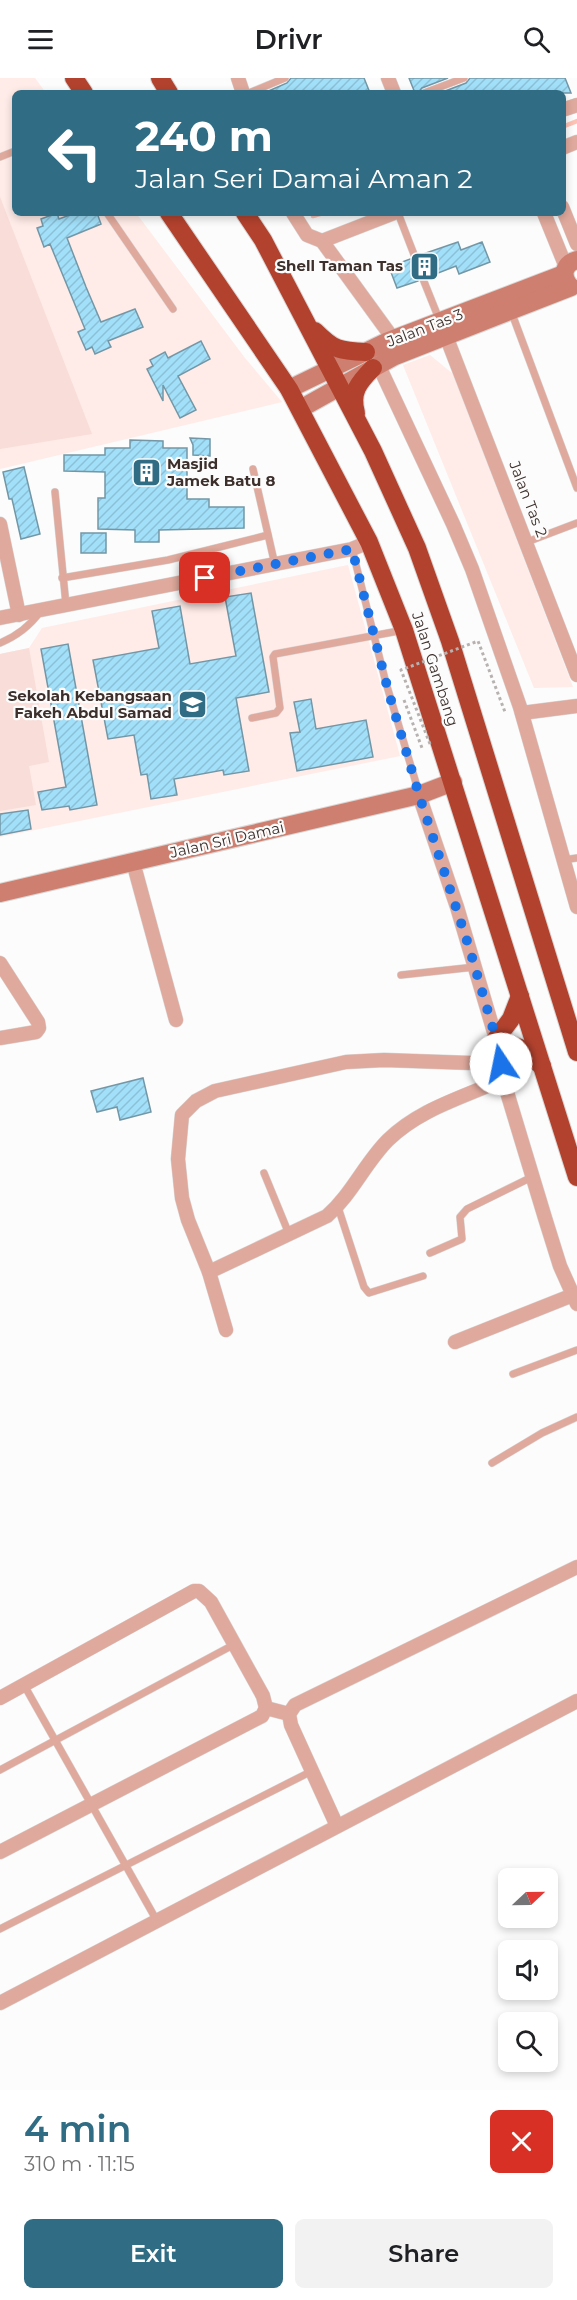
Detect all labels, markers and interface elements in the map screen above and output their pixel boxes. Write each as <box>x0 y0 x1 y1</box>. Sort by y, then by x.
icon: menu <box>24 23 57 56</box>
text: Drivr <box>254 23 323 56</box>
icon: search <box>520 23 553 56</box>
text: 240 m <box>135 110 273 162</box>
icon: left <box>36 114 114 192</box>
text: Jalan Seri Damai Aman 2 <box>135 162 473 195</box>
building icon: Shell Taman Tas <box>408 250 440 282</box>
place label: Shell Taman Tas <box>276 256 403 275</box>
street label: Jalan Tas 3 <box>383 304 466 351</box>
place label: Masjid Jamek Batu 8 <box>166 454 276 490</box>
building icon: Masjid Jamek Batu 8 <box>130 457 162 489</box>
street label: Jalan Tas 2 <box>505 457 552 540</box>
pin <box>179 552 230 603</box>
icon: arrive <box>188 561 221 594</box>
street label: Jalan Gambang <box>408 608 463 728</box>
place label: Sekolah Kebangsaan Fakeh Abdul Samad <box>8 686 172 722</box>
school or university icon: Sekolah Kebangsaan Fakeh Abdul Samad <box>177 689 209 721</box>
street label: Jalan Sri Damai <box>167 817 286 862</box>
position arrow <box>469 1032 533 1096</box>
north arrow <box>498 1868 558 1928</box>
map controls <box>498 1868 558 2072</box>
button: sound <box>498 1940 558 2000</box>
button: search <box>498 2012 558 2072</box>
text: 4 min <box>24 2107 131 2151</box>
button: close <box>490 2110 553 2173</box>
text: 310 m · 11:15 <box>24 2152 135 2176</box>
button: Exit <box>24 2219 283 2288</box>
button: Share <box>295 2219 553 2288</box>

